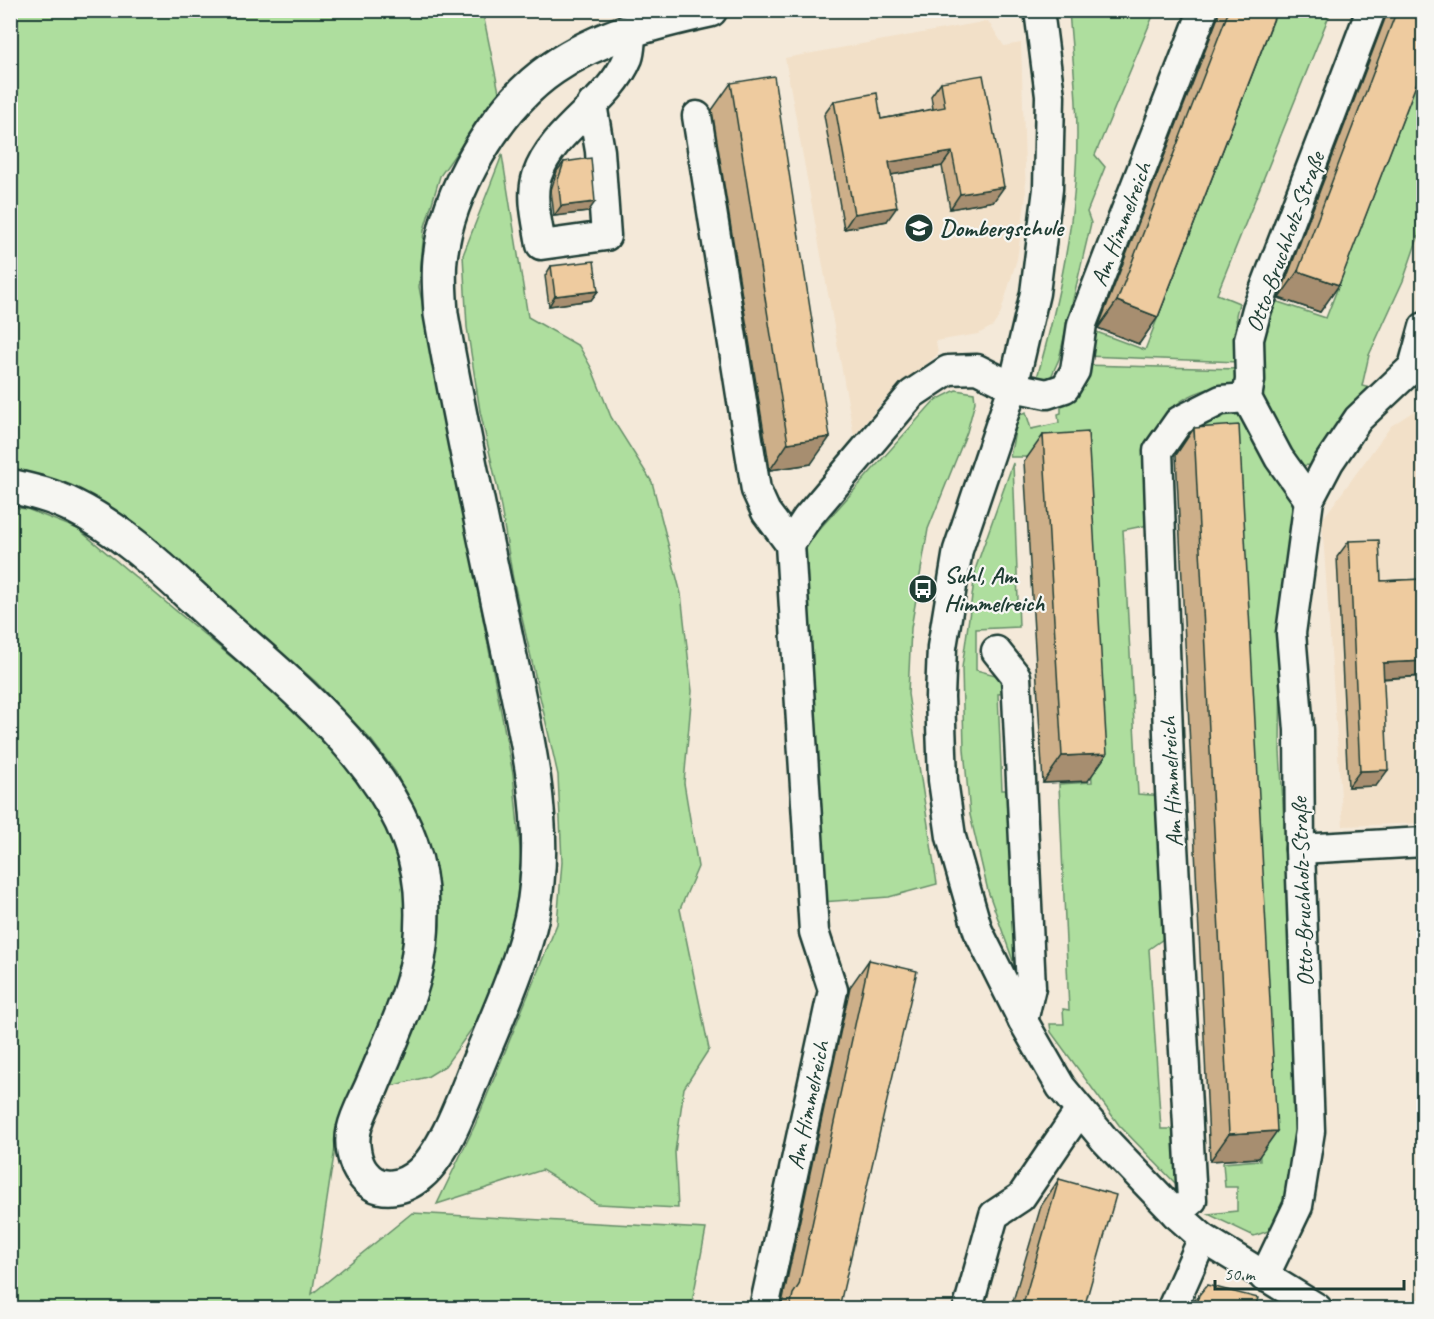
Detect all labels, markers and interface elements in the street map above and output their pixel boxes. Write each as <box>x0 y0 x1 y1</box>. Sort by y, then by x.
street label: Otto-Bruchholz-Straße <box>1238 146 1332 336</box>
street label: Am Himmelreich <box>1084 156 1159 290</box>
school or university icon: Dombergschule <box>903 212 935 244</box>
place label: Dombergschule <box>940 213 1065 243</box>
place label: Suhl, Am Himmelreich <box>944 560 1045 618</box>
bus stop icon: Suhl, Am Himmelreich <box>907 573 939 605</box>
street label: Am Himmelreich <box>1153 714 1189 848</box>
street label: Otto-Bruchholz-Straße <box>1284 795 1320 987</box>
street label: Am Himmelreich <box>780 1036 837 1172</box>
scale bar <box>1215 1253 1404 1291</box>
text: 50 m <box>1224 1263 1257 1285</box>

